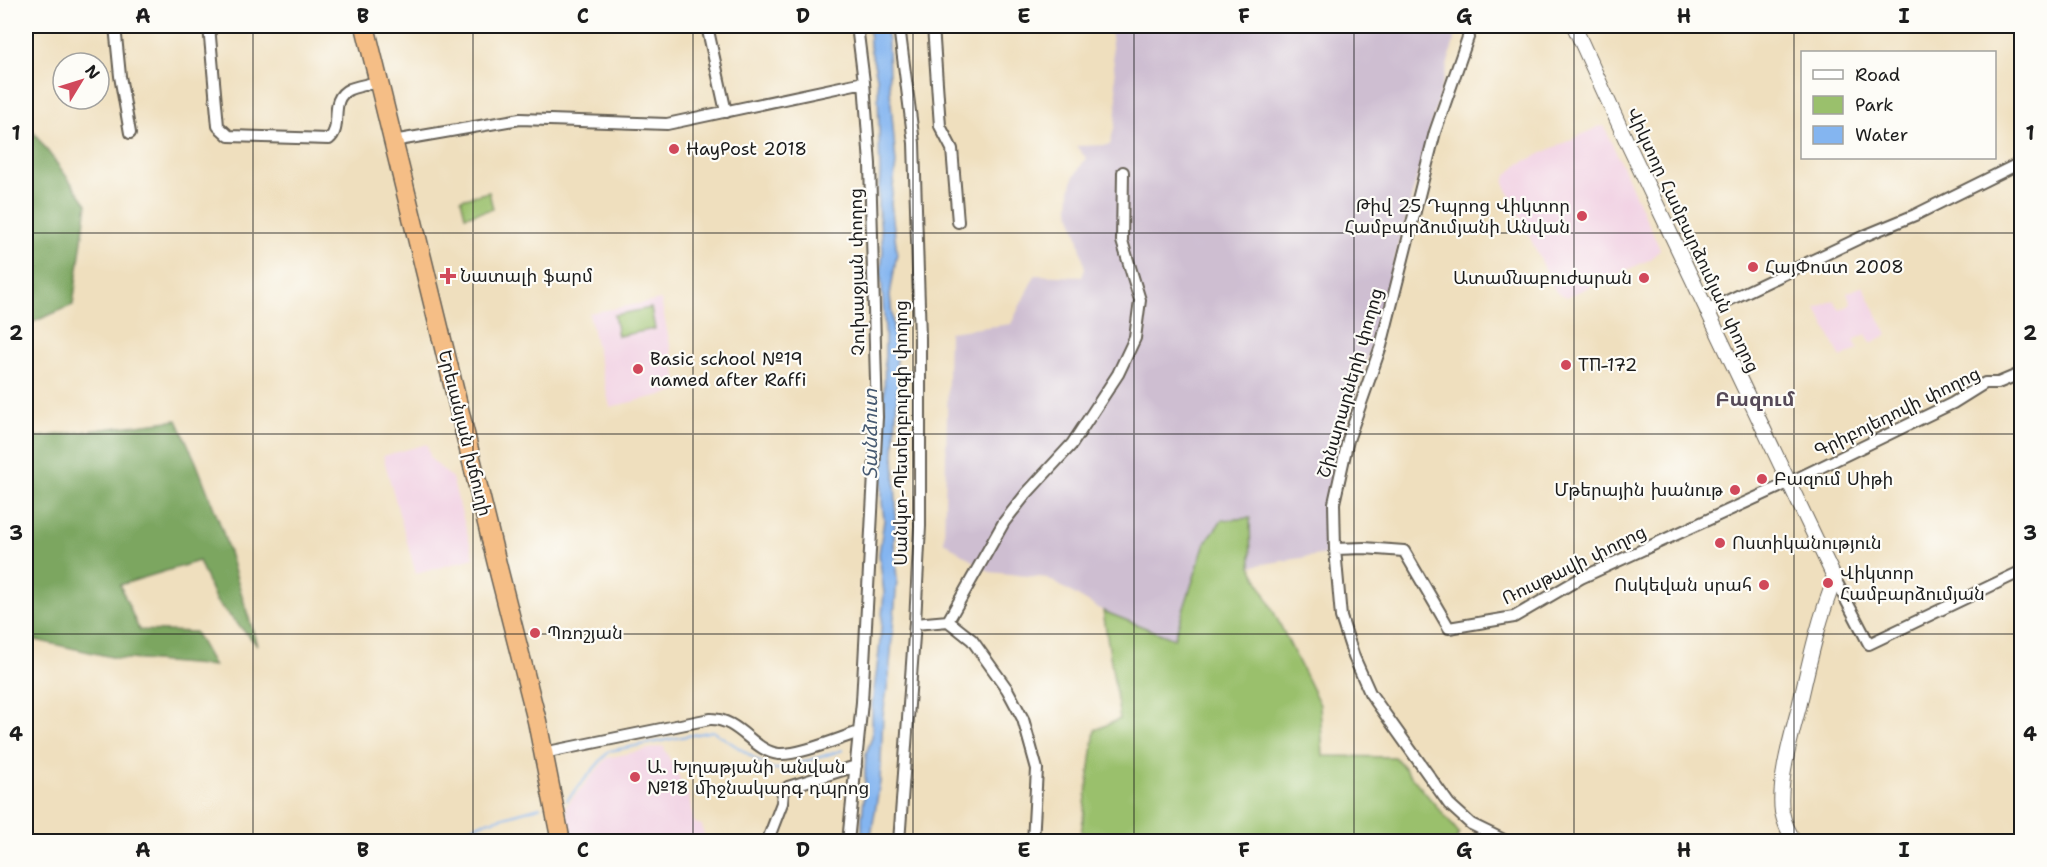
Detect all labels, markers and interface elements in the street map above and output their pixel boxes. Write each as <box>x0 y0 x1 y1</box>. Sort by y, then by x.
text: A <box>135 3 151 29</box>
text: B <box>357 3 369 29</box>
text: C <box>577 3 589 29</box>
text: D <box>796 3 810 29</box>
text: E <box>1017 3 1031 29</box>
text: F <box>1238 3 1250 29</box>
text: G <box>1456 3 1472 29</box>
text: H <box>1677 3 1691 29</box>
text: I <box>1898 3 1910 29</box>
north arrow <box>51 51 111 111</box>
legend <box>1801 51 1996 159</box>
text: N <box>80 61 105 84</box>
text: Road <box>1855 63 1900 87</box>
text: Park <box>1855 93 1894 117</box>
street label: Վիկտոր Համբարձումյան փողոց <box>1621 103 1765 377</box>
text: 1 <box>11 120 21 146</box>
text: 1 <box>2025 120 2035 146</box>
text: Water <box>1855 123 1908 147</box>
place label: HayPost 2018 <box>686 137 807 161</box>
marker: HayPost 2018 <box>667 142 681 156</box>
street label: Չուխաջյան փողոց <box>844 188 870 356</box>
place label: Թիվ 25 Դպրոց Վիկտոր Համբարձումյանի Անվան <box>1344 194 1570 239</box>
marker: Թիվ 25 Դպրոց Վիկտոր Համբարձումյանի Անվան <box>1575 209 1589 223</box>
place label: ՀայՓոստ 2008 <box>1765 255 1904 279</box>
marker: ՀայՓոստ 2008 <box>1746 260 1760 274</box>
place label: Նատալի ֆարմ <box>460 264 593 288</box>
place label: Ատամնաբուժարան <box>1453 266 1632 290</box>
marker: Նատալի ֆարմ <box>441 269 455 283</box>
marker: Ատամնաբուժարան <box>1637 271 1651 285</box>
street label: Շինարարների փողոց <box>1311 285 1389 481</box>
street label: Սանկտ-Պետերբուրգի փողոց <box>889 300 913 566</box>
text: 2 <box>9 320 23 346</box>
text: 2 <box>2023 320 2037 346</box>
street label: Երեւանյան խճուղի <box>433 347 497 519</box>
place label: Basic school №19 named after Raffi <box>650 347 806 392</box>
place label: ТП-172 <box>1578 353 1637 377</box>
marker: ТП-172 <box>1559 358 1573 372</box>
street label: Գրիբոյեդովի փողոց <box>1810 361 1984 463</box>
marker: Basic school №19 named after Raffi <box>631 362 645 376</box>
district label: Բազում <box>1715 386 1796 412</box>
water label: Տանձուտ <box>857 388 883 479</box>
place label: Բազում Սիթի <box>1774 467 1893 491</box>
marker: Բազում Սիթի <box>1755 472 1769 486</box>
place label: Մթերային խանութ <box>1554 478 1724 502</box>
marker: Մթերային խանութ <box>1728 483 1742 497</box>
text: 3 <box>9 520 23 546</box>
street label: Ռուսթավի փողոց <box>1498 520 1650 610</box>
text: 3 <box>2023 520 2037 546</box>
place label: Ոստիկանություն <box>1732 531 1882 555</box>
marker: Ոստիկանություն <box>1713 536 1727 550</box>
place label: Վիկտոր Համբարձումյան <box>1840 561 1985 606</box>
place label: Ոսկեվան սրահ <box>1614 573 1752 597</box>
marker: Վիկտոր Համբարձումյան <box>1821 576 1835 590</box>
marker: Ոսկեվան սրահ <box>1757 578 1771 592</box>
place label: Պռոշյան <box>547 621 623 645</box>
marker: Պռոշյան <box>528 626 542 640</box>
text: 4 <box>9 721 23 747</box>
text: 4 <box>2023 721 2037 747</box>
place label: Ա. Խլղաթյանի անվան №18 միջնակարգ դպրոց <box>647 755 869 800</box>
marker: Ա. Խլղաթյանի անվան №18 միջնակարգ դպրոց <box>628 770 642 784</box>
text: A <box>135 837 151 863</box>
text: B <box>357 837 369 863</box>
text: C <box>577 837 589 863</box>
text: D <box>796 837 810 863</box>
text: E <box>1017 837 1031 863</box>
text: F <box>1238 837 1250 863</box>
text: G <box>1456 837 1472 863</box>
text: H <box>1677 837 1691 863</box>
text: I <box>1898 837 1910 863</box>

